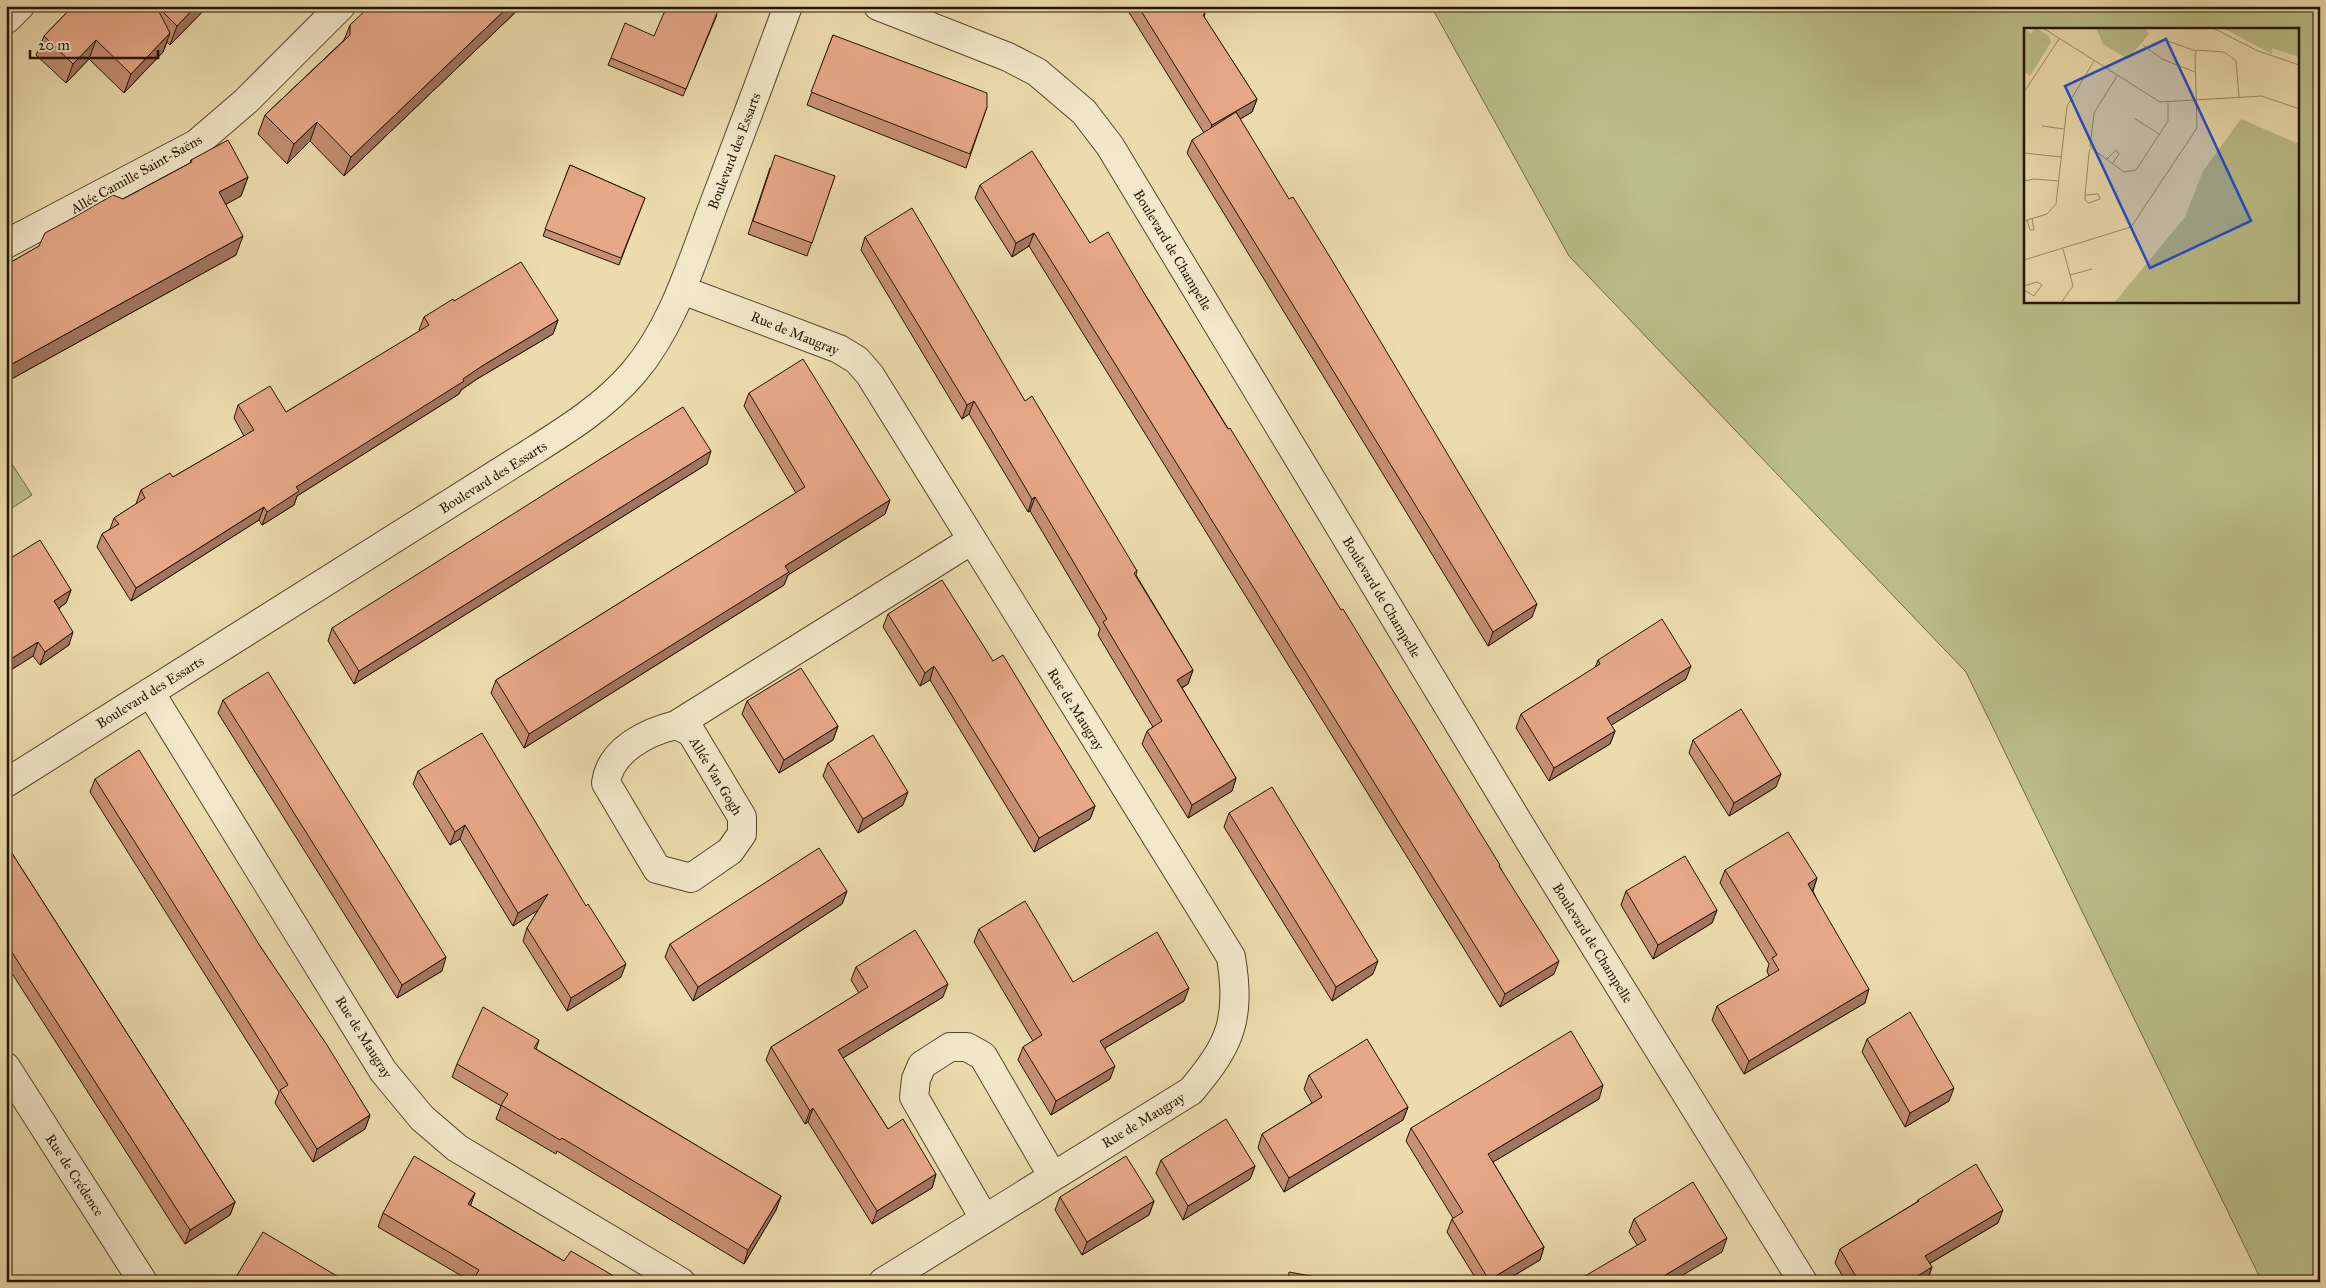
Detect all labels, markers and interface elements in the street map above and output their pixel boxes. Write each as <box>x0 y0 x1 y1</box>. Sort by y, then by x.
scale bar <box>30 28 158 60</box>
inset map <box>2024 28 2298 302</box>
text: 20 m <box>38 36 70 54</box>
street label: Boulevard des Essarts <box>704 90 765 212</box>
street label: Allée Camille Saint-Saëns <box>67 131 205 218</box>
street label: Boulevard de Champelle <box>1130 187 1216 314</box>
street label: Rue de Maugray <box>748 308 842 359</box>
street label: Boulevard des Essarts <box>436 437 550 517</box>
street label: Boulevard de Champelle <box>1339 534 1425 661</box>
street label: Boulevard des Essarts <box>93 652 207 732</box>
street label: Rue de Maugray <box>1044 665 1108 754</box>
street label: Allée Van Gogh <box>685 733 746 819</box>
street label: Boulevard de Champelle <box>1549 880 1637 1007</box>
street label: Rue de Maugray <box>332 993 396 1082</box>
street label: Rue de Maugray <box>1099 1089 1188 1152</box>
street label: Rue de Crédence <box>42 1131 108 1220</box>

